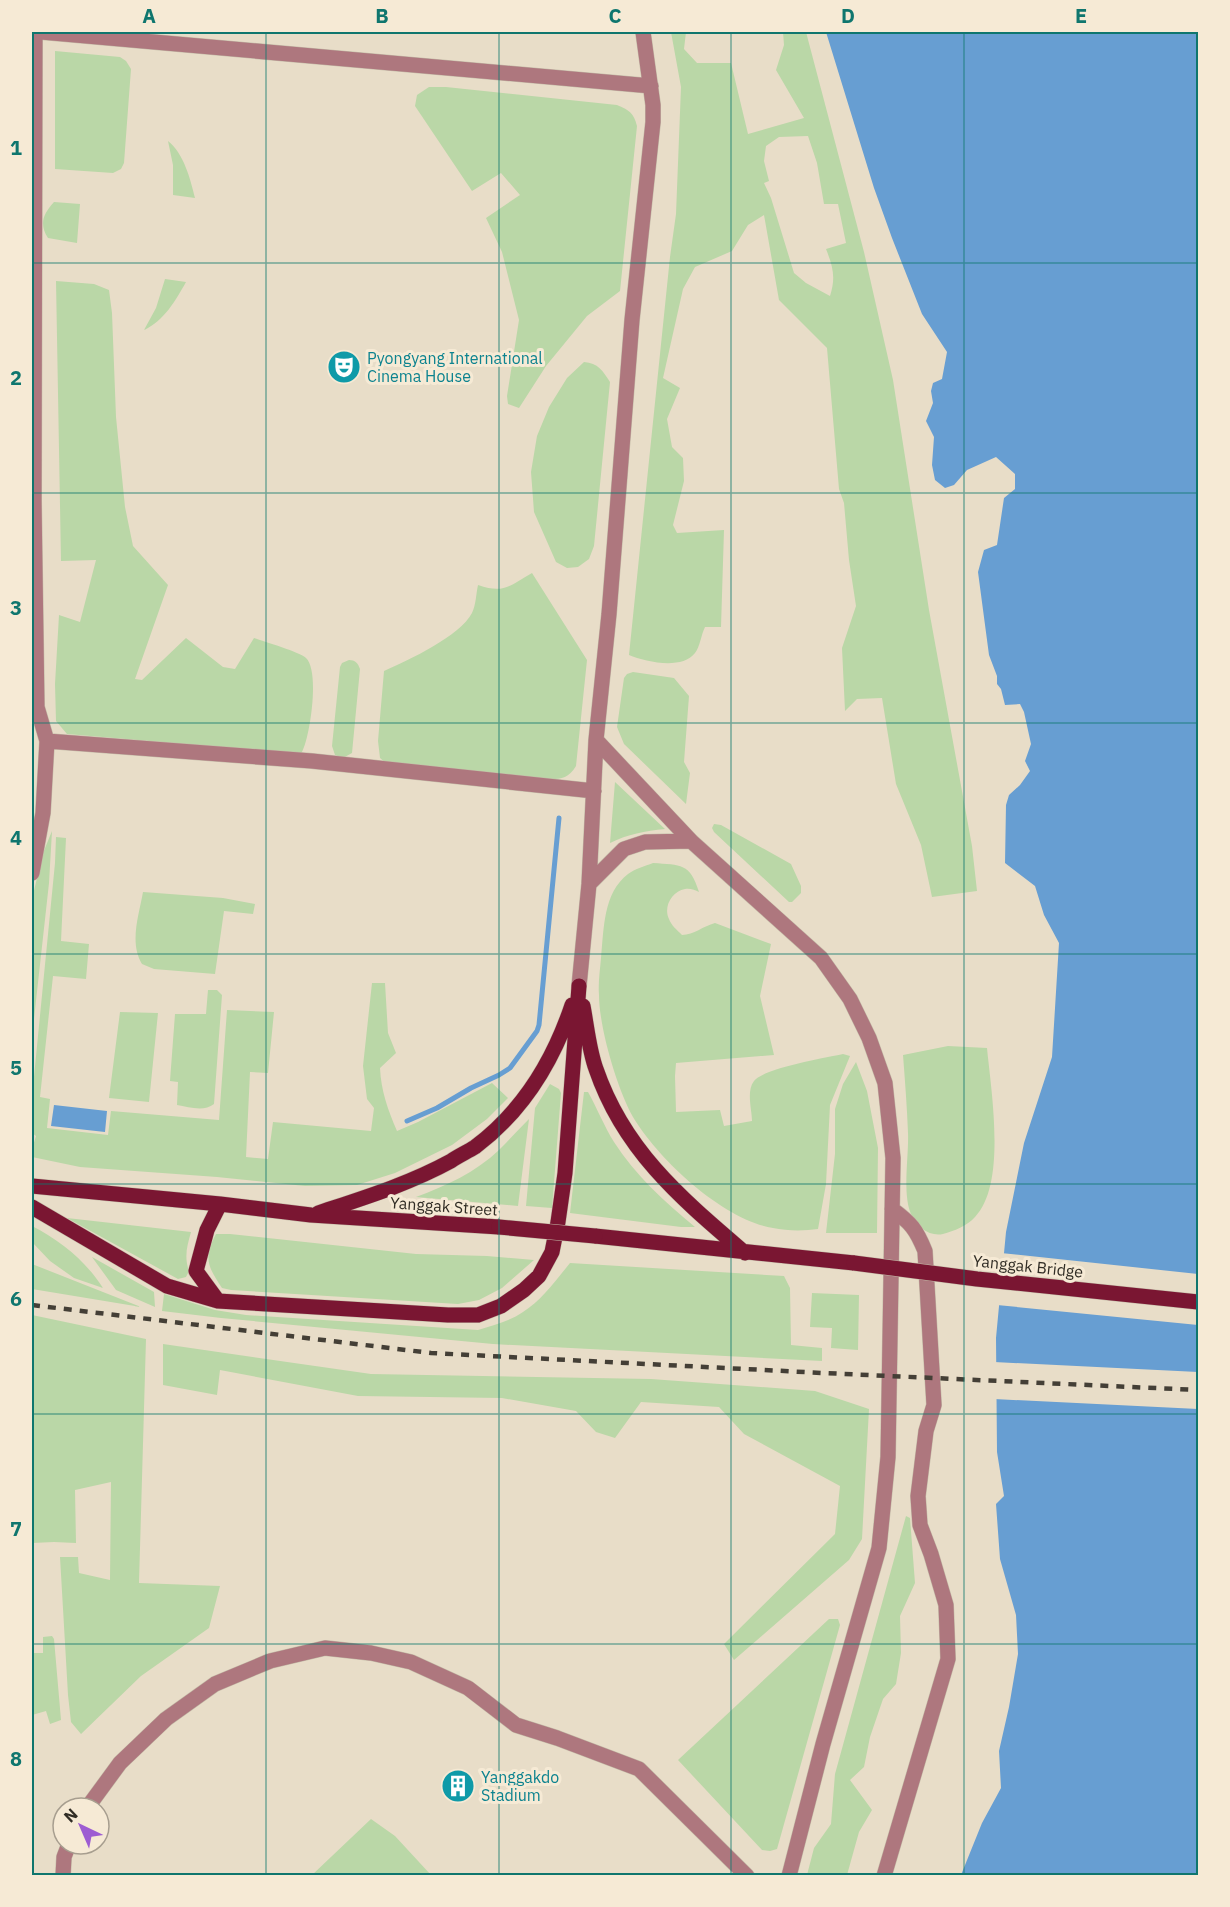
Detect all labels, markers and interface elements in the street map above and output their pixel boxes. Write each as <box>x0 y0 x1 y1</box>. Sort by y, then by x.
text: A <box>142 2 156 29</box>
text: B <box>375 2 389 29</box>
text: C <box>608 2 622 29</box>
text: D <box>841 2 855 29</box>
text: E <box>1075 2 1087 29</box>
text: 1 <box>10 134 22 161</box>
place label: Pyongyang International Cinema House <box>367 348 543 386</box>
theatre icon: Pyongyang International Cinema House <box>326 349 362 385</box>
text: 2 <box>10 364 22 391</box>
text: 3 <box>10 594 22 621</box>
text: 4 <box>10 824 22 851</box>
text: 5 <box>10 1054 22 1081</box>
street label: Yanggak Street <box>390 1192 498 1220</box>
street label: Yanggak Bridge <box>972 1250 1084 1282</box>
text: 6 <box>10 1285 22 1312</box>
text: 7 <box>10 1515 22 1542</box>
text: 8 <box>10 1745 22 1772</box>
place label: Yanggakdo Stadium <box>481 1767 559 1805</box>
building icon: Yanggakdo Stadium <box>440 1768 476 1804</box>
north arrow <box>51 1796 111 1856</box>
text: N <box>59 1804 82 1826</box>

